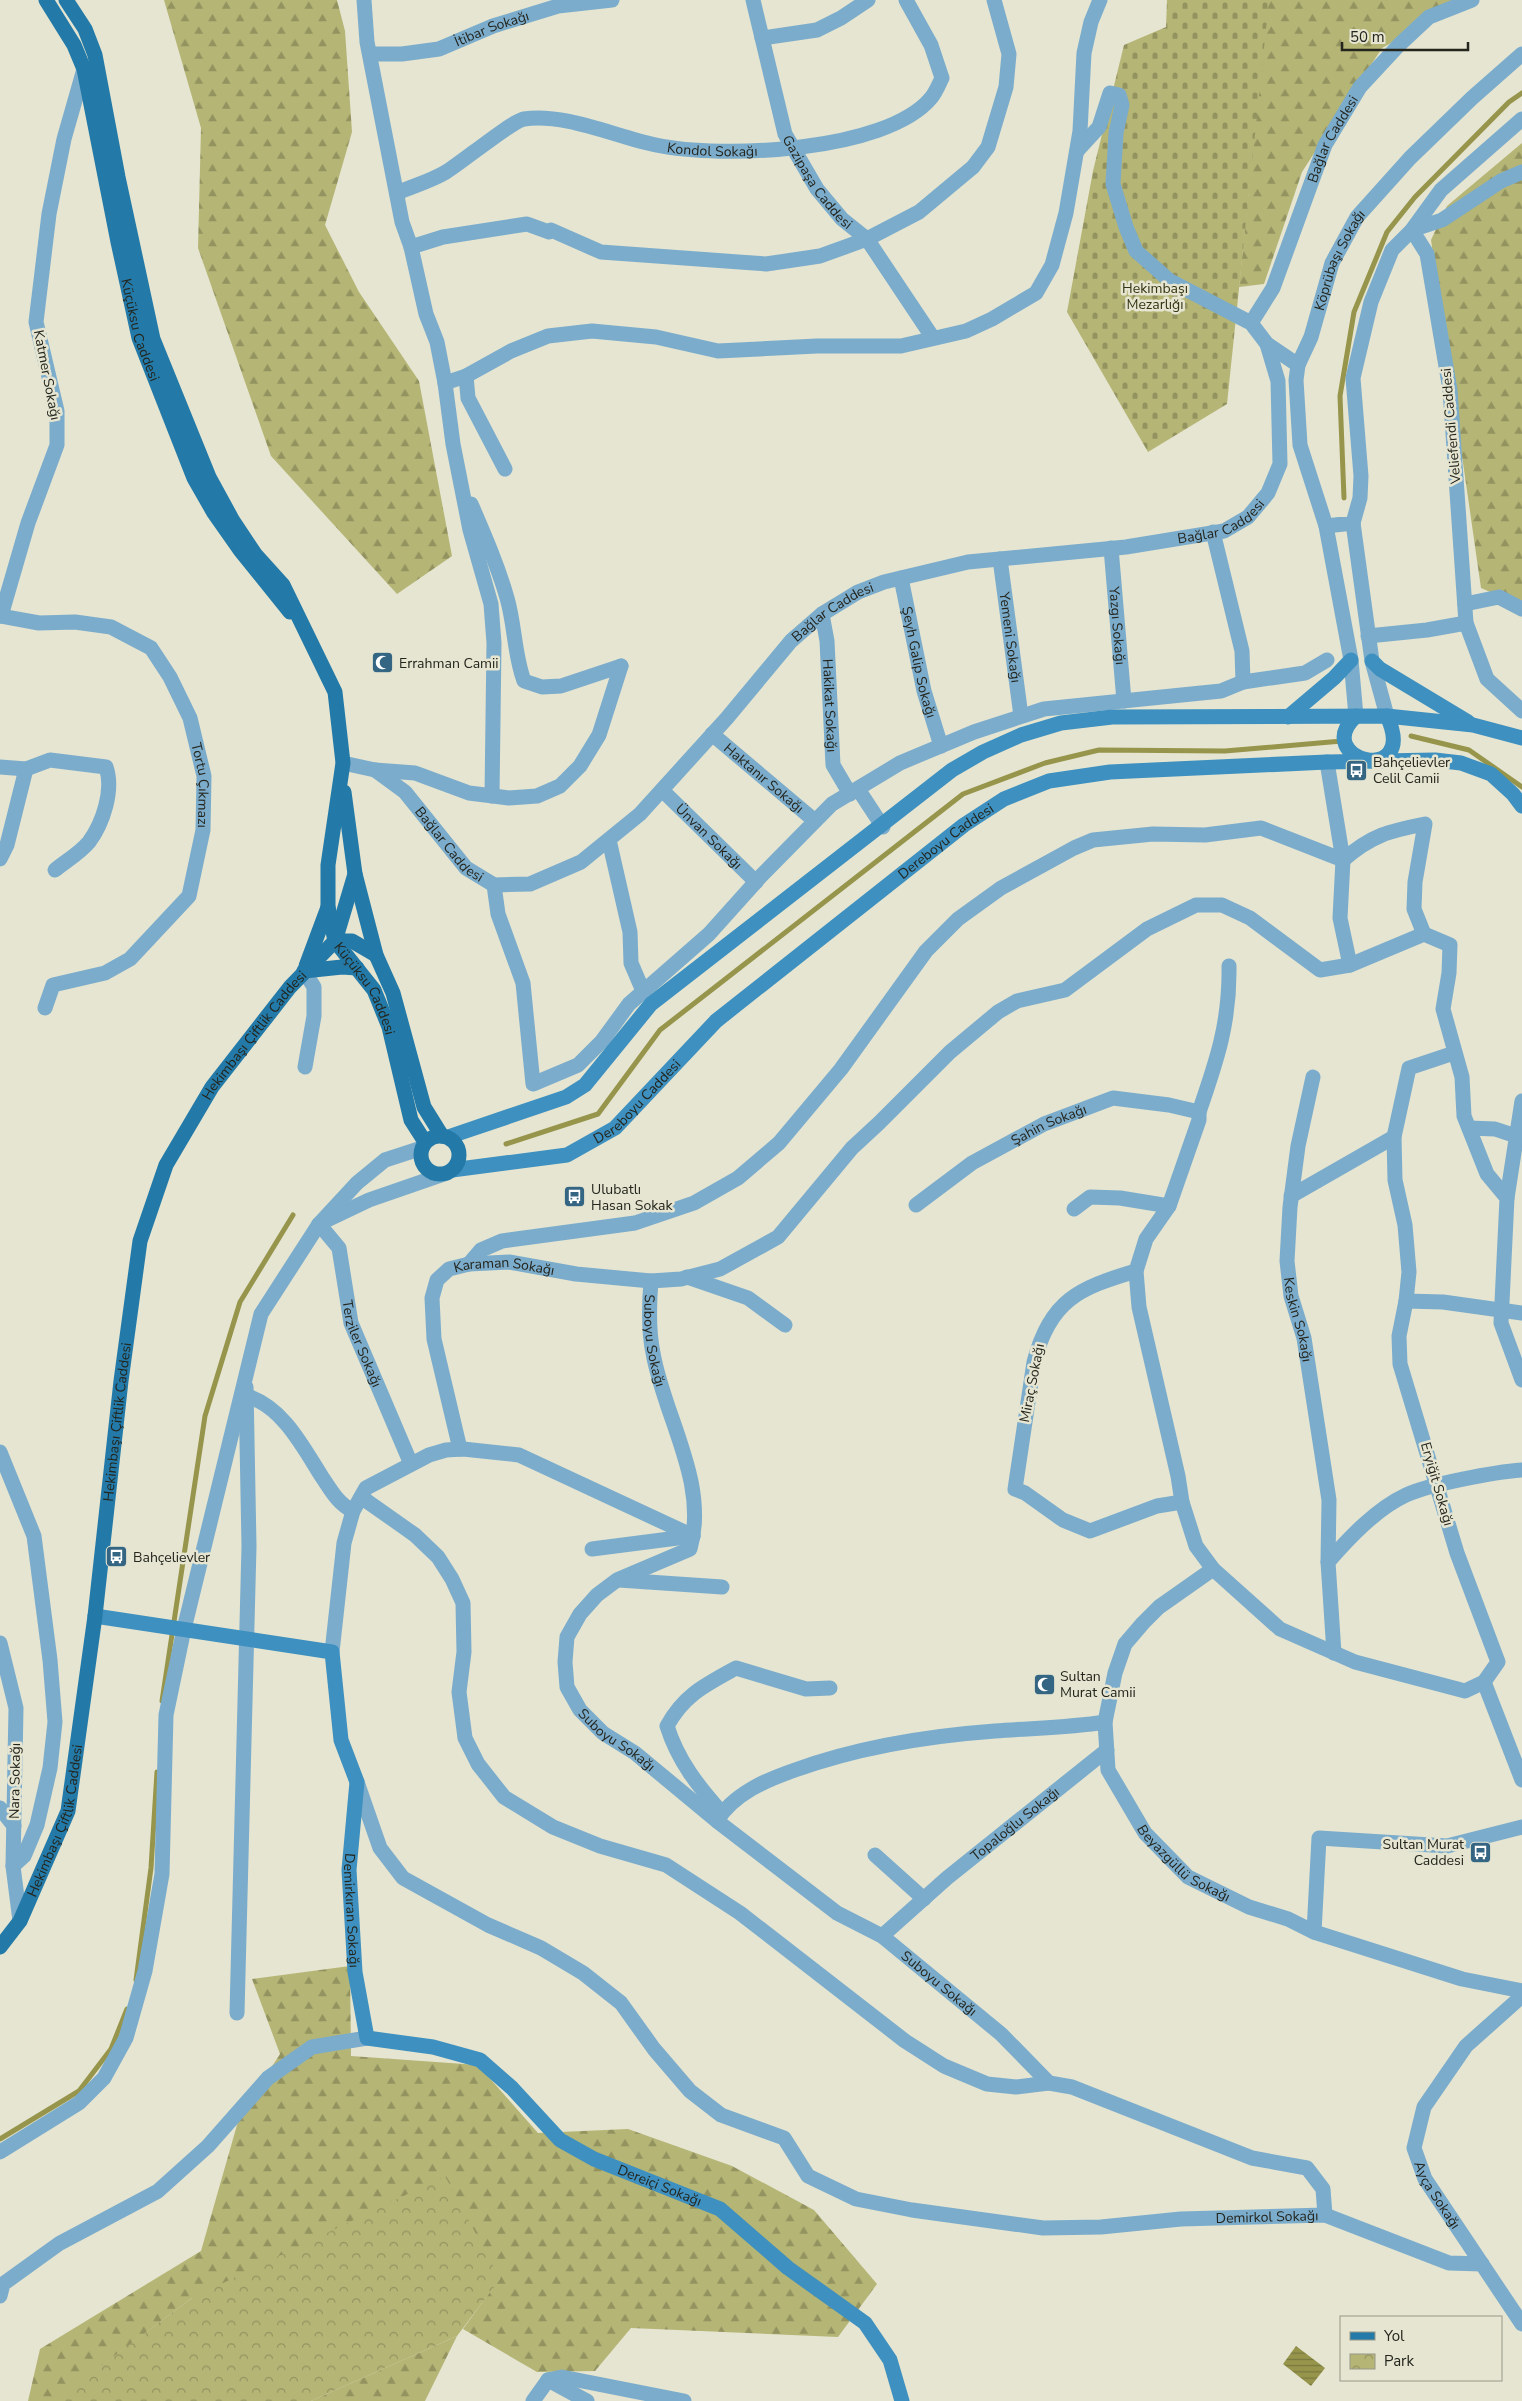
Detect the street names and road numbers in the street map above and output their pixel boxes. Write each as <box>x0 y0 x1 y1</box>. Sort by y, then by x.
street label: İtibar Sokağı <box>451 6 531 51</box>
street label: Bağlar Caddesi <box>1303 92 1362 185</box>
street label: Gazipaşa Caddesi <box>778 132 857 233</box>
street label: Kondol Sokağı <box>666 138 758 161</box>
street label: Köprübaşı Sokağı <box>1309 205 1369 313</box>
street label: Küçüksu Caddesi <box>117 277 165 384</box>
street label: Katmer Sokağı <box>29 328 65 422</box>
street label: Veliefendi Caddesi <box>1436 367 1466 486</box>
street label: Bağlar Caddesi <box>1176 495 1269 548</box>
street label: Bağlar Caddesi <box>787 577 876 646</box>
street label: Yazgı Sokağı <box>1105 585 1130 666</box>
street label: Yemeni Sokağı <box>995 590 1026 684</box>
street label: Şeyh Galip Sokağı <box>897 605 941 720</box>
street label: Hakikat Sokağı <box>818 658 842 753</box>
street label: Haktanır Sokağı <box>720 739 808 817</box>
street label: Tortu Çıkmazı <box>187 741 214 828</box>
street label: Ünvan Sokağı <box>672 799 747 873</box>
street label: Dereboyu Caddesi <box>894 799 997 883</box>
street label: Bağlar Caddesi <box>411 802 487 886</box>
street label: Küçüksu Caddesi <box>330 938 400 1036</box>
street label: Hekimbaşı Çiftlik Caddesi <box>197 966 311 1103</box>
street label: Dereboyu Caddesi <box>590 1055 685 1148</box>
street label: Şahin Sokağı <box>1007 1099 1089 1150</box>
street label: Karaman Sokağı <box>452 1252 556 1279</box>
street label: Keskin Sokağı <box>1279 1276 1317 1363</box>
street label: Suboyu Sokağı <box>640 1294 670 1389</box>
street label: Terziler Sokağı <box>338 1299 387 1390</box>
street label: Hekimbaşı Çiftlik Caddesi <box>98 1341 136 1502</box>
street label: Miraç Sokağı <box>1015 1342 1049 1424</box>
street label: Eryiğit Sokağı <box>1416 1440 1458 1528</box>
street label: Suboyu Sokağı <box>574 1704 660 1776</box>
street label: Nara Sokağı <box>5 1743 25 1819</box>
street label: Hekimbaşı Çiftlik Caddesi <box>22 1743 87 1900</box>
street label: Topaloğlu Sokağı <box>966 1782 1063 1865</box>
street label: Beyazgüllü Sokağı <box>1133 1821 1234 1906</box>
street label: Demirkıran Sokağı <box>339 1852 364 1968</box>
street label: Suboyu Sokağı <box>897 1946 981 2020</box>
street label: Ayça Sokağı <box>1410 2158 1465 2233</box>
street label: Dereiçi Sokağı <box>615 2160 705 2210</box>
street label: Demirkol Sokağı <box>1215 2206 1319 2228</box>

